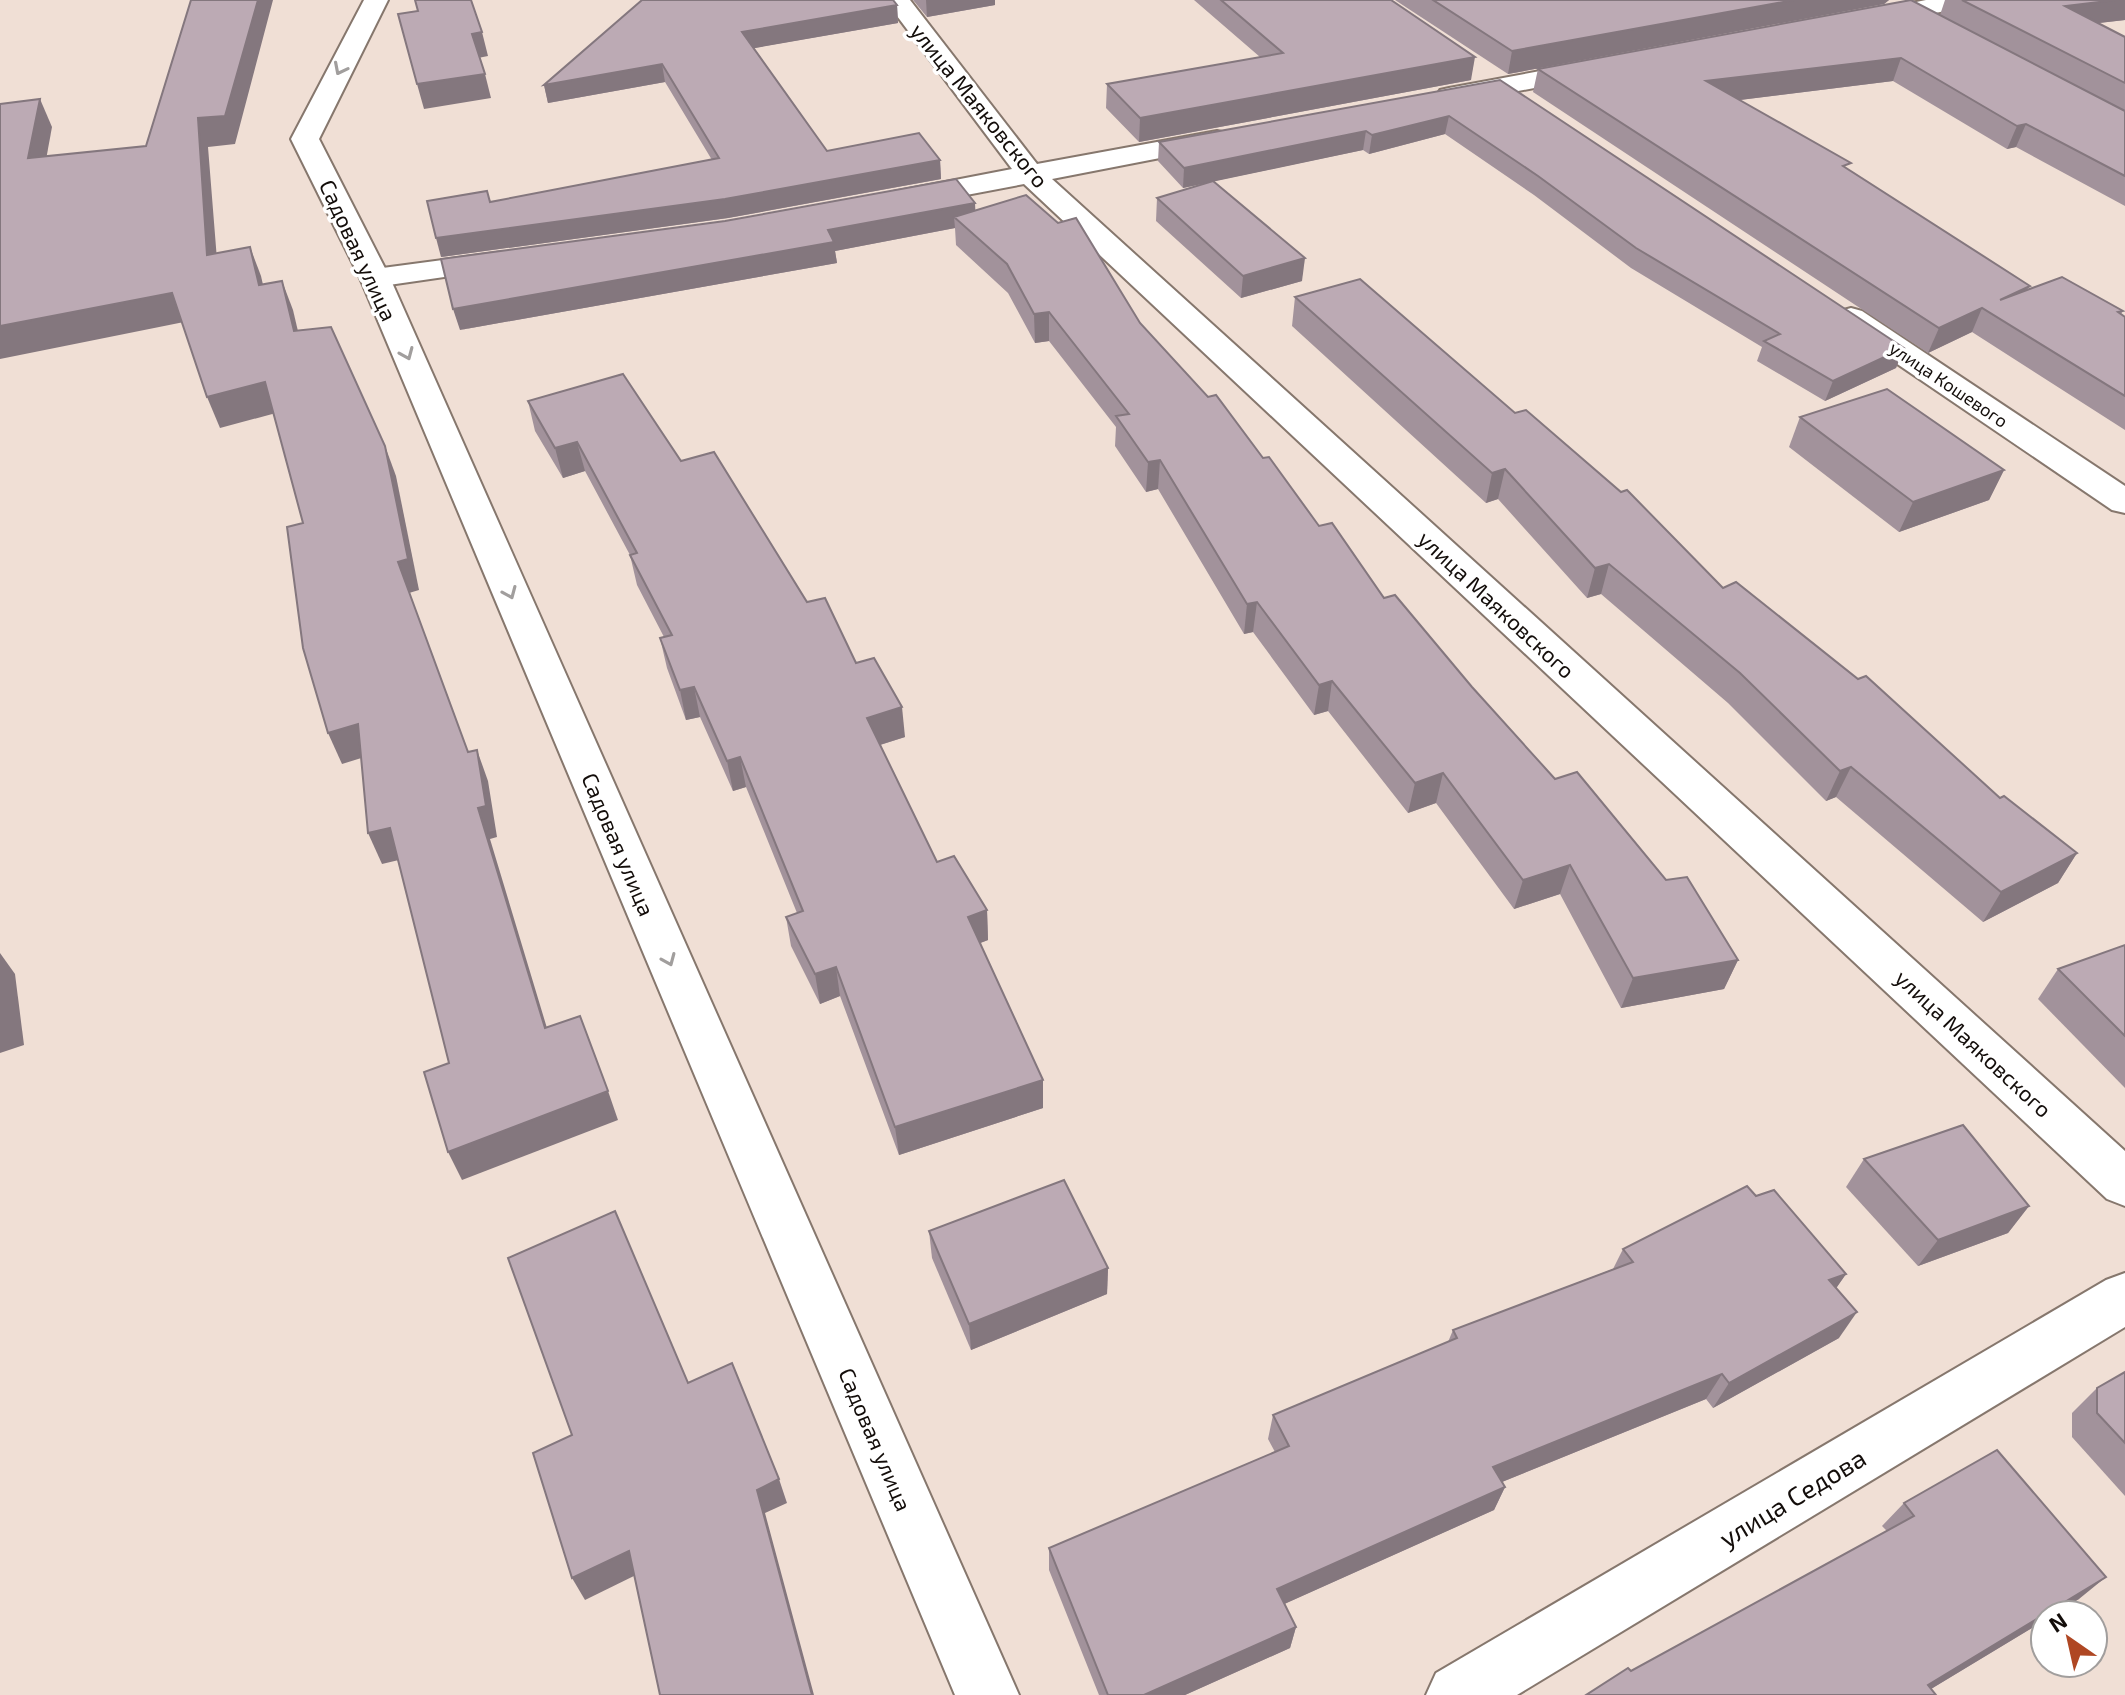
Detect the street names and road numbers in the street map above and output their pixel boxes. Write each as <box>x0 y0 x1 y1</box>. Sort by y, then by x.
street label: улица Маяковского <box>905 18 1054 193</box>
street label: Садовая улица <box>314 175 403 325</box>
street label: улица Кошевого <box>1886 336 2012 432</box>
street label: улица Маяковского <box>1413 525 1580 684</box>
street label: Садовая улица <box>576 769 661 920</box>
street label: улица Маяковского <box>1890 964 2057 1123</box>
street label: Садовая улица <box>833 1364 918 1515</box>
street label: улица Седова <box>1713 1441 1871 1554</box>

